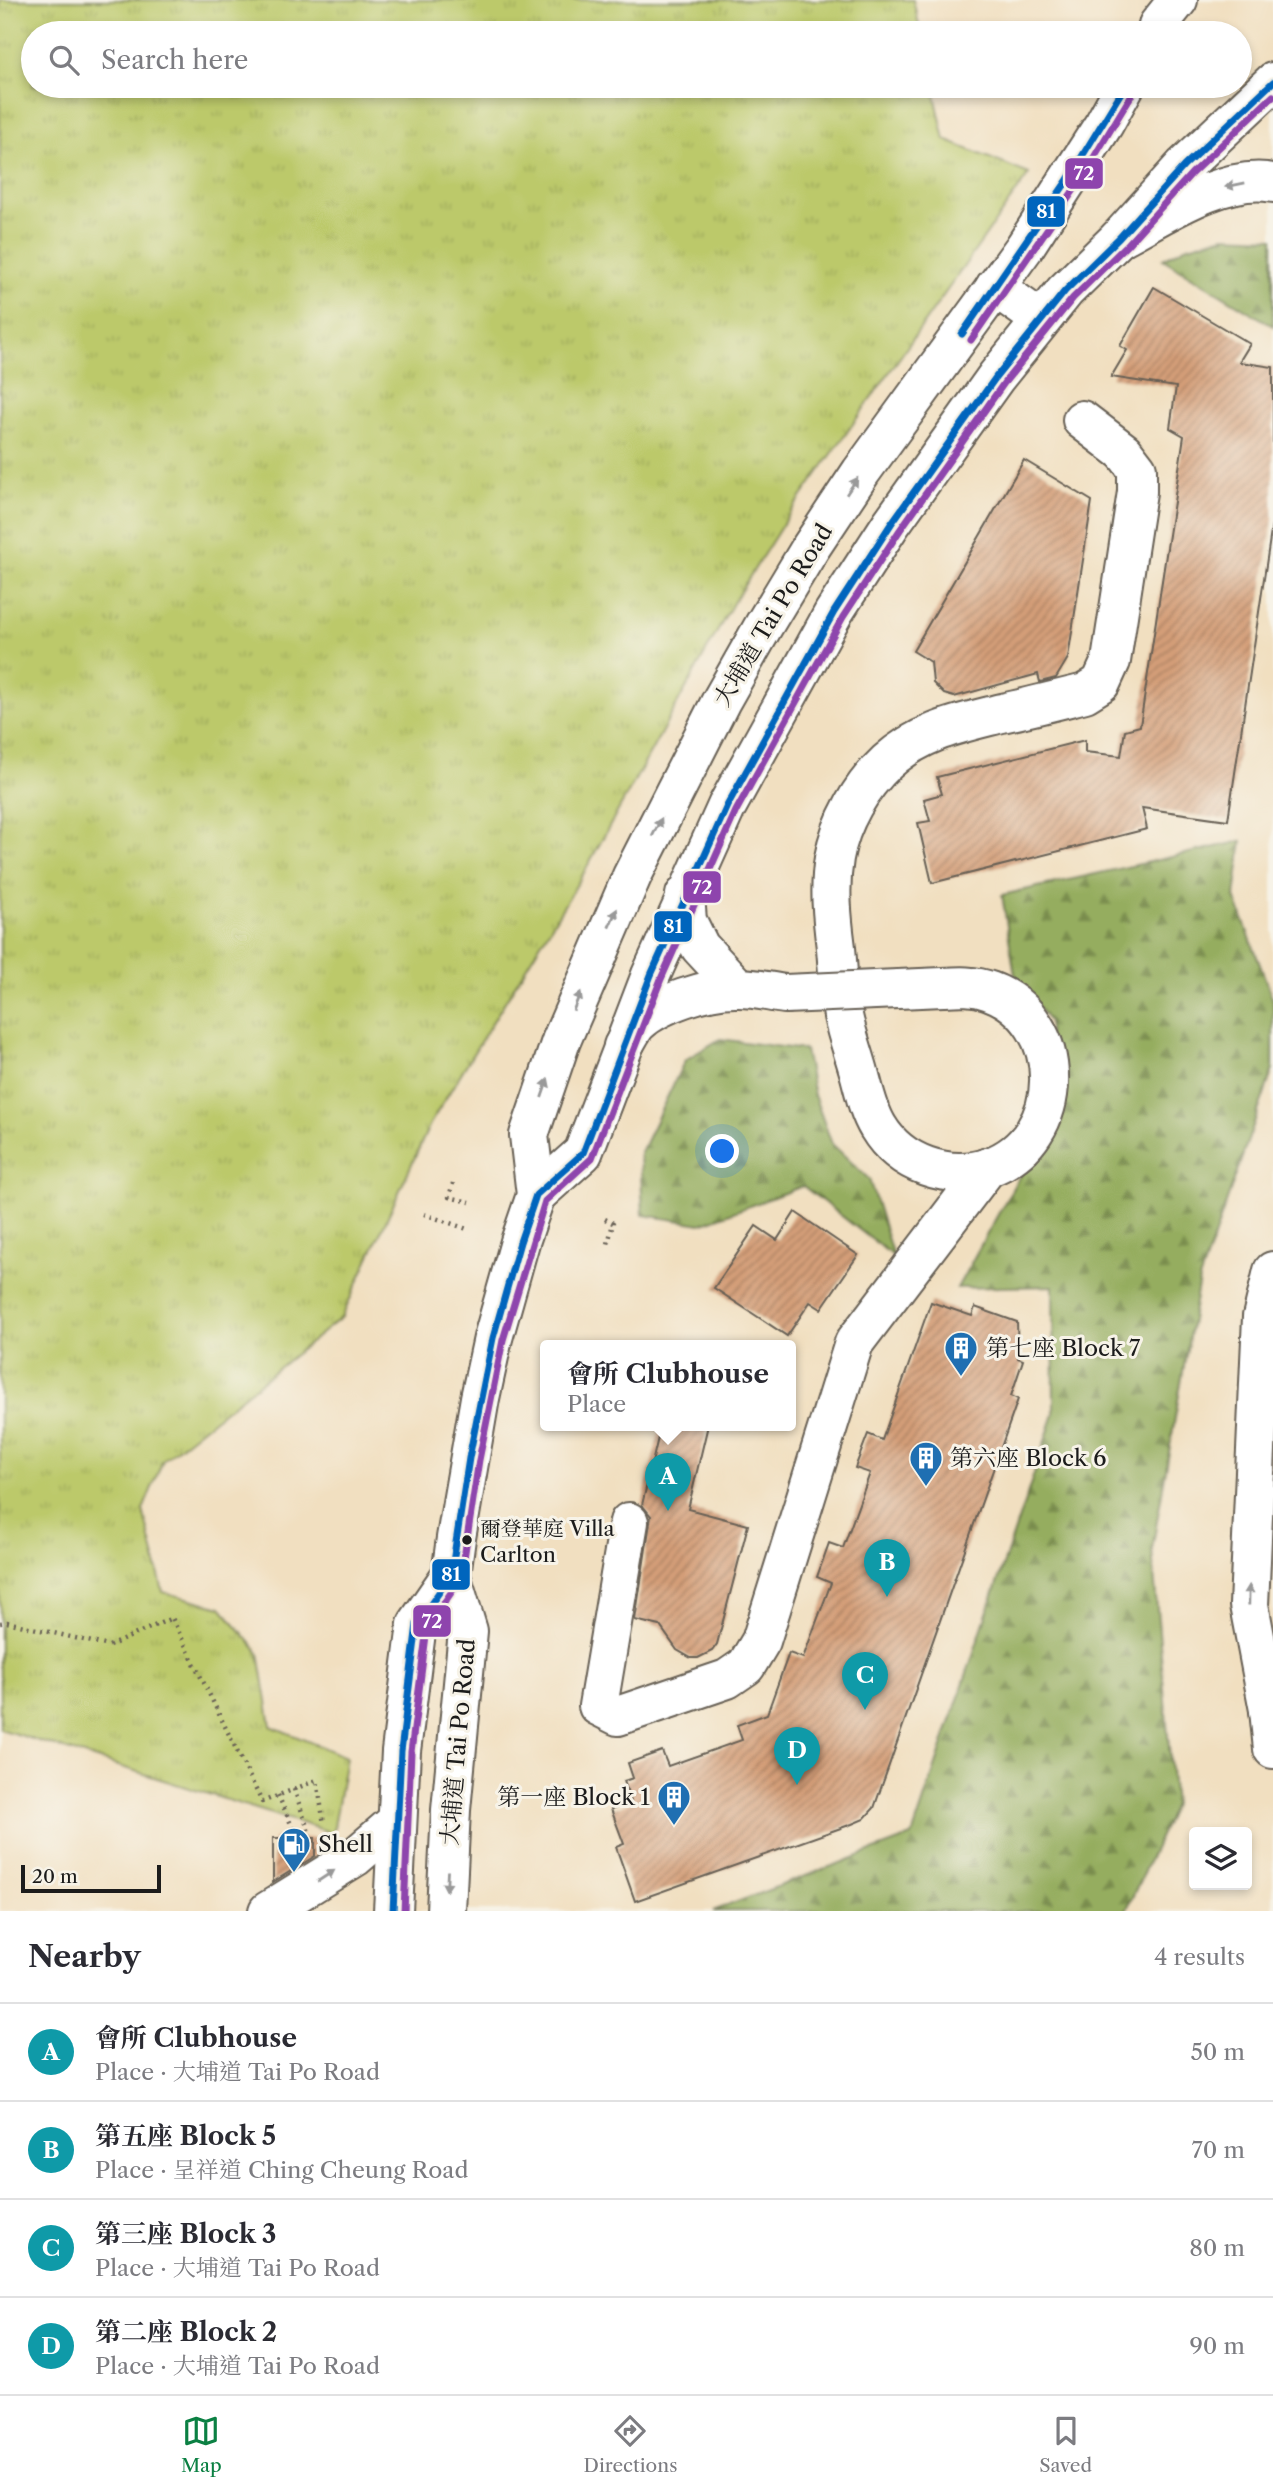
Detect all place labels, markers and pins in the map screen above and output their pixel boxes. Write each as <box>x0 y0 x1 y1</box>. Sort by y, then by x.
building icon: 第七座 Block 7 <box>942 1329 980 1378</box>
place label: 第七座 Block 7 <box>986 1334 1141 1362</box>
building icon: 第六座 Block 6 <box>907 1439 945 1488</box>
place label: 第六座 Block 6 <box>950 1444 1106 1472</box>
pin: A <box>645 1453 691 1511</box>
place label: 爾登華庭 Villa Carlton <box>480 1516 616 1567</box>
marker: 爾登華庭 Villa Carlton <box>460 1533 474 1547</box>
pin: B <box>864 1539 910 1597</box>
pin: C <box>842 1652 888 1710</box>
pin: D <box>774 1727 820 1785</box>
building icon: 第一座 Block 1 <box>655 1778 693 1827</box>
place label: 第一座 Block 1 <box>497 1783 650 1811</box>
fuel station icon: Shell <box>275 1825 313 1874</box>
place label: Shell <box>318 1830 373 1858</box>

